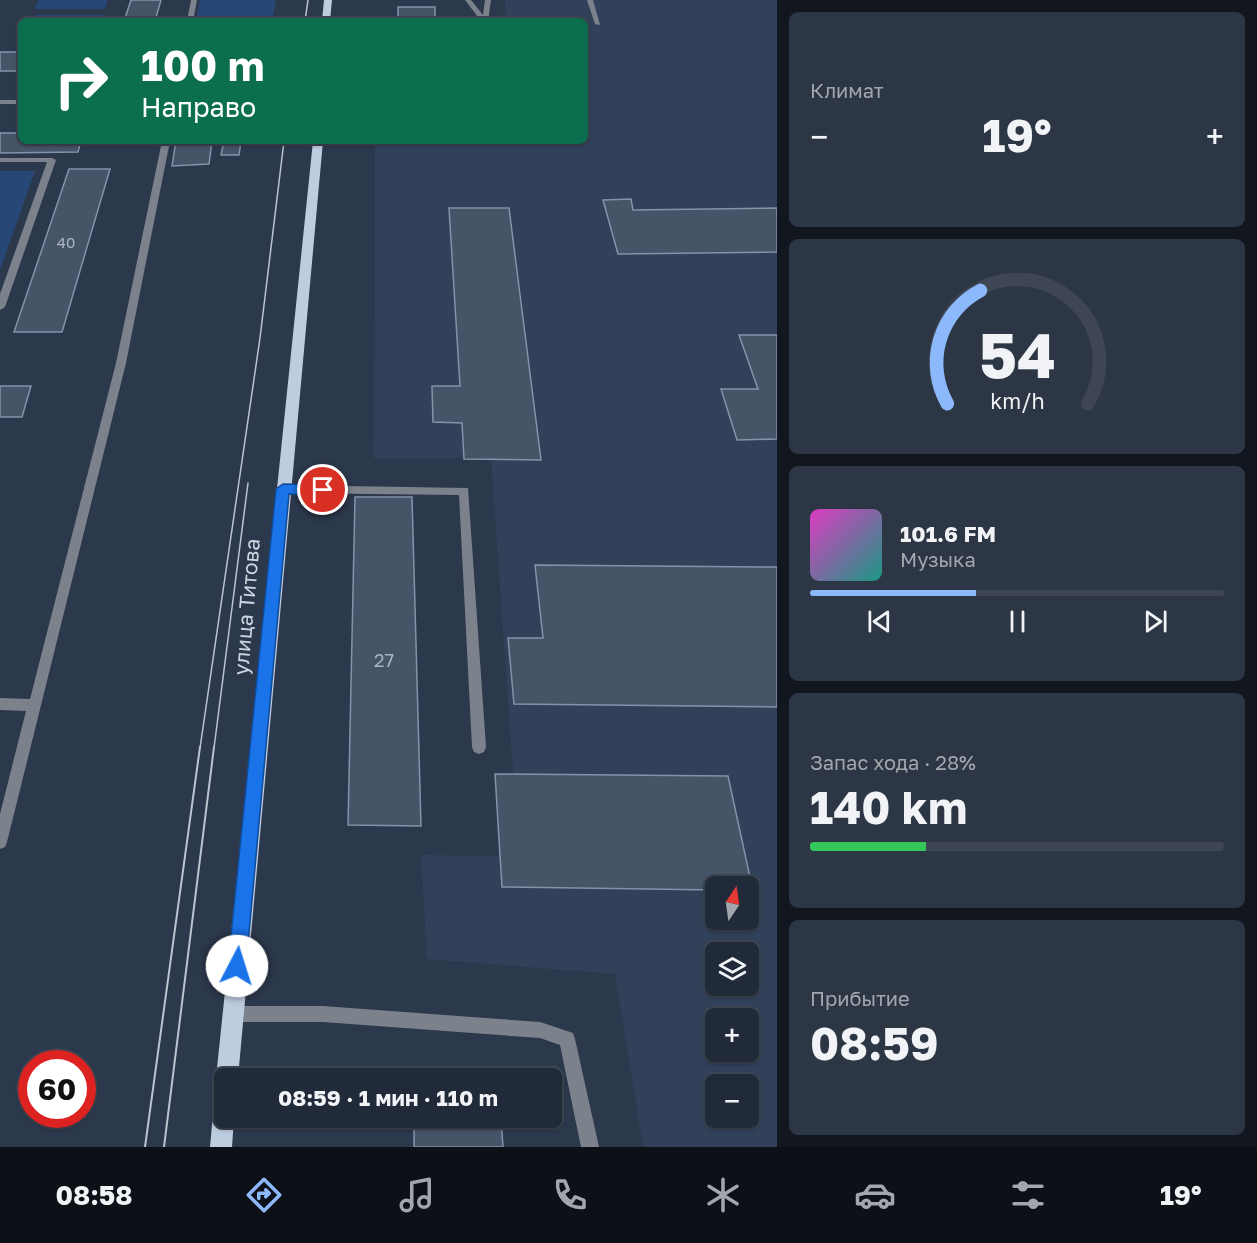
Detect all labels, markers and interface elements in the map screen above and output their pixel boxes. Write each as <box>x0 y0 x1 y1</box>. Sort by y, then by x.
text: 100 m <box>141 40 264 90</box>
icon: right <box>42 42 120 120</box>
text: Климат <box>810 78 884 102</box>
text: Направо <box>141 91 256 123</box>
text: 19° <box>982 108 1052 162</box>
text: − <box>810 117 828 156</box>
text: + <box>1206 117 1224 156</box>
house number: 40 <box>57 233 75 251</box>
text: 54 <box>978 317 1056 392</box>
text: km/h <box>990 388 1044 414</box>
pin <box>297 464 348 515</box>
icon: arrive <box>306 473 339 506</box>
text: 101.6 FM <box>900 520 996 547</box>
street label: улица Титова <box>227 537 265 676</box>
text: Музыка <box>900 547 976 571</box>
icon: previous <box>863 605 896 638</box>
icon: pause <box>1001 605 1034 638</box>
icon: next <box>1139 605 1172 638</box>
house number: 27 <box>374 649 394 671</box>
text: Запас хода · 28% <box>810 750 976 774</box>
text: 140 km <box>810 780 967 834</box>
north arrow <box>705 876 759 930</box>
map controls <box>705 876 759 1128</box>
position arrow <box>205 934 269 998</box>
button: layers <box>705 942 759 996</box>
text: Прибытие <box>810 986 910 1010</box>
button: + <box>705 1008 759 1062</box>
text: 08:59 <box>810 1016 938 1070</box>
speed limit sign: 60 <box>18 1050 96 1128</box>
button: − <box>705 1074 759 1128</box>
text: 08:59 · 1 мин · 110 m <box>278 1084 498 1111</box>
icon: directions <box>243 1174 285 1216</box>
icon: music <box>396 1174 438 1216</box>
icon: phone <box>549 1174 591 1216</box>
icon: climate <box>702 1174 744 1216</box>
icon: car <box>854 1174 896 1216</box>
icon: filters <box>1007 1174 1049 1216</box>
text: 08:58 <box>55 1179 133 1211</box>
text: 19° <box>1160 1179 1202 1211</box>

